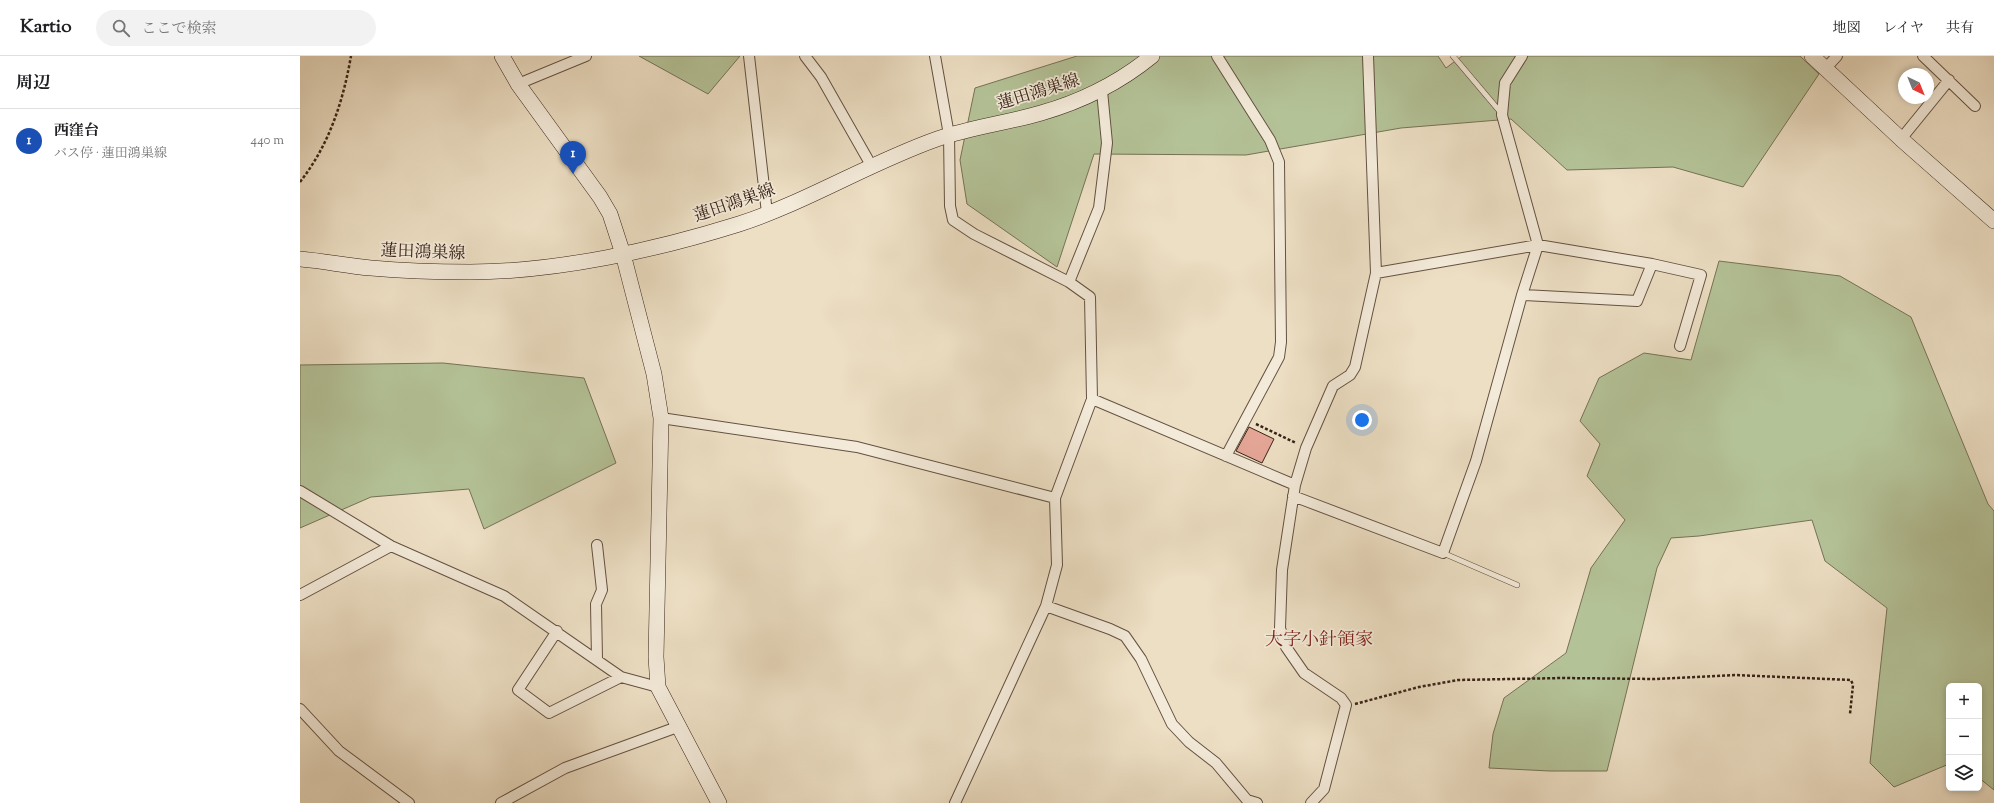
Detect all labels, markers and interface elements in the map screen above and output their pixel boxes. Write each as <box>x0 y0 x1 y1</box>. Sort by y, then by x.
search box <box>96 10 376 46</box>
text: Kartio <box>20 14 72 41</box>
icon: search <box>110 17 132 39</box>
text: ここで検索 <box>142 19 217 40</box>
text: 地図 <box>1833 19 1861 39</box>
text: レイヤ <box>1883 19 1924 39</box>
text: 共有 <box>1946 19 1974 39</box>
north arrow <box>1898 68 1934 104</box>
street label: 蓮田鴻巣線 <box>994 69 1083 117</box>
text: 周辺 <box>16 72 50 96</box>
text: 西窪台 <box>54 121 99 142</box>
text: 1 <box>27 132 31 150</box>
text: 440 m <box>251 132 284 150</box>
pin: 1 <box>560 141 586 174</box>
text: バス停 · 蓮田鴻巣線 <box>54 145 167 163</box>
street label: 蓮田鴻巣線 <box>691 179 779 229</box>
street label: 蓮田鴻巣線 <box>380 240 466 266</box>
your location <box>1352 410 1372 430</box>
district label: 大字小針領家 <box>1265 628 1373 654</box>
map controls <box>1946 683 1982 791</box>
button: + <box>1946 683 1982 719</box>
button: − <box>1946 719 1982 755</box>
button: layers <box>1946 755 1982 791</box>

